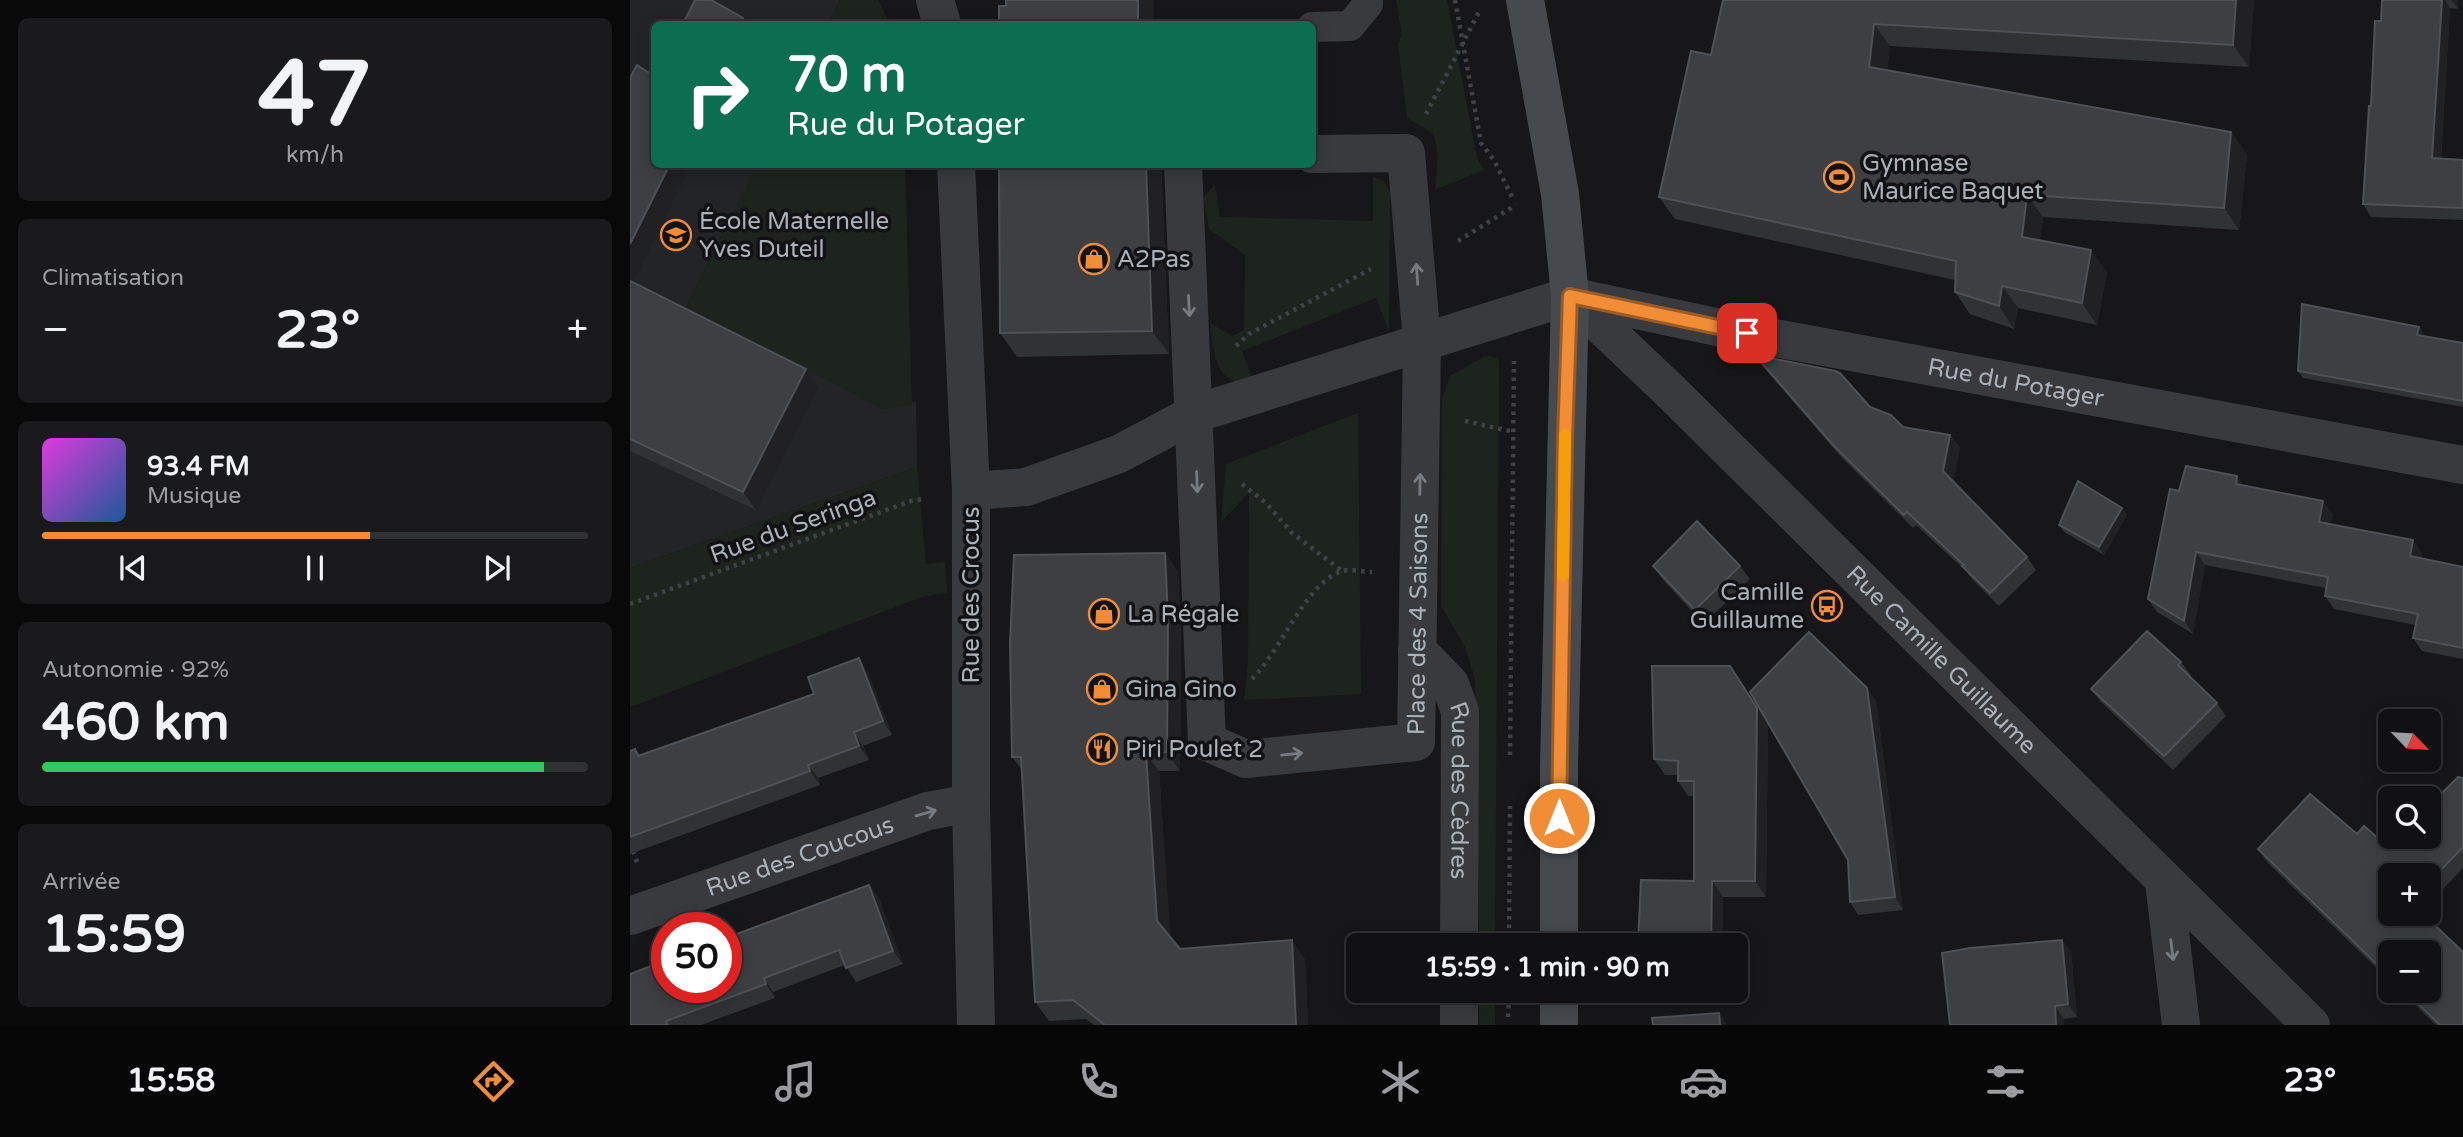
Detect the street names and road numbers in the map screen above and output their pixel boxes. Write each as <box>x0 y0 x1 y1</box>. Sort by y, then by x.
street label: Rue du Potager <box>1925 352 2107 414</box>
street label: Rue du Seringa <box>706 483 880 570</box>
street label: Rue des Crocus <box>957 507 986 683</box>
street label: Place des 4 Saisons <box>1402 512 1434 735</box>
street label: Rue Camille Guillaume <box>1840 560 2043 760</box>
street label: Rue des Cèdres <box>1443 698 1476 879</box>
street label: Rue des Coucous <box>702 810 898 903</box>

